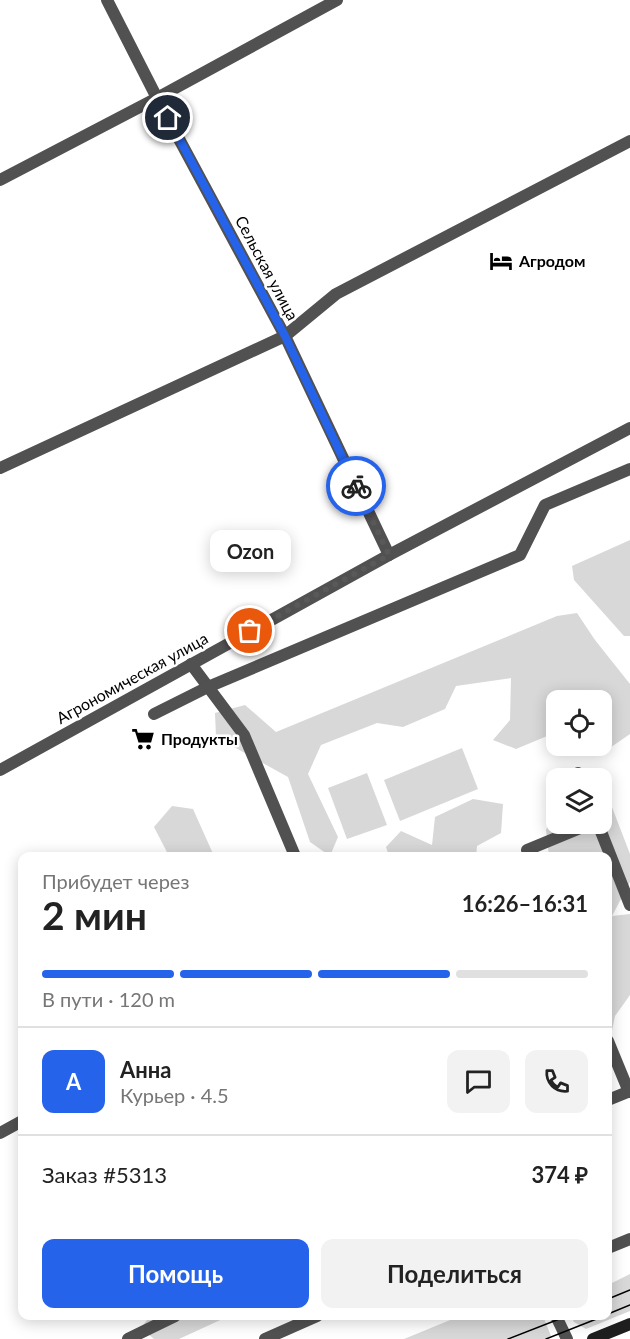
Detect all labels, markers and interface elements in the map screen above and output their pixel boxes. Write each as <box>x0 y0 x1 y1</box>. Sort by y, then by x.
pin <box>142 92 193 143</box>
icon: home <box>151 101 184 134</box>
street label: Сельская улица <box>232 212 303 323</box>
hotel icon: Агродом <box>488 248 514 274</box>
place label: Агродом <box>518 251 585 270</box>
courier <box>326 456 386 516</box>
icon: bike <box>340 470 373 503</box>
callout: Ozon <box>210 529 290 571</box>
text: Ozon <box>227 539 274 563</box>
pin <box>224 605 275 656</box>
icon: bag <box>233 614 266 647</box>
street label: Агрономическая улица <box>53 628 211 727</box>
map controls <box>546 690 612 834</box>
button: locate <box>546 690 612 756</box>
supermarket icon: Продукты <box>130 726 156 752</box>
place label: Продукты <box>161 729 238 748</box>
button: layers <box>546 768 612 834</box>
text: Прибудет через <box>42 869 189 893</box>
text: 16:26–16:31 <box>462 890 588 917</box>
text: 2 мин <box>42 892 147 938</box>
text: В пути · 120 m <box>42 987 175 1011</box>
button: chat <box>447 1050 510 1113</box>
button: phone <box>525 1050 588 1113</box>
text: Анна <box>120 1056 171 1083</box>
text: А <box>66 1068 81 1095</box>
text: Курьер · 4.5 <box>120 1083 229 1107</box>
text: Заказ #5313 <box>42 1161 167 1188</box>
text: 374 ₽ <box>532 1161 588 1188</box>
button: Помощь <box>42 1239 309 1308</box>
button: Поделиться <box>321 1239 588 1308</box>

